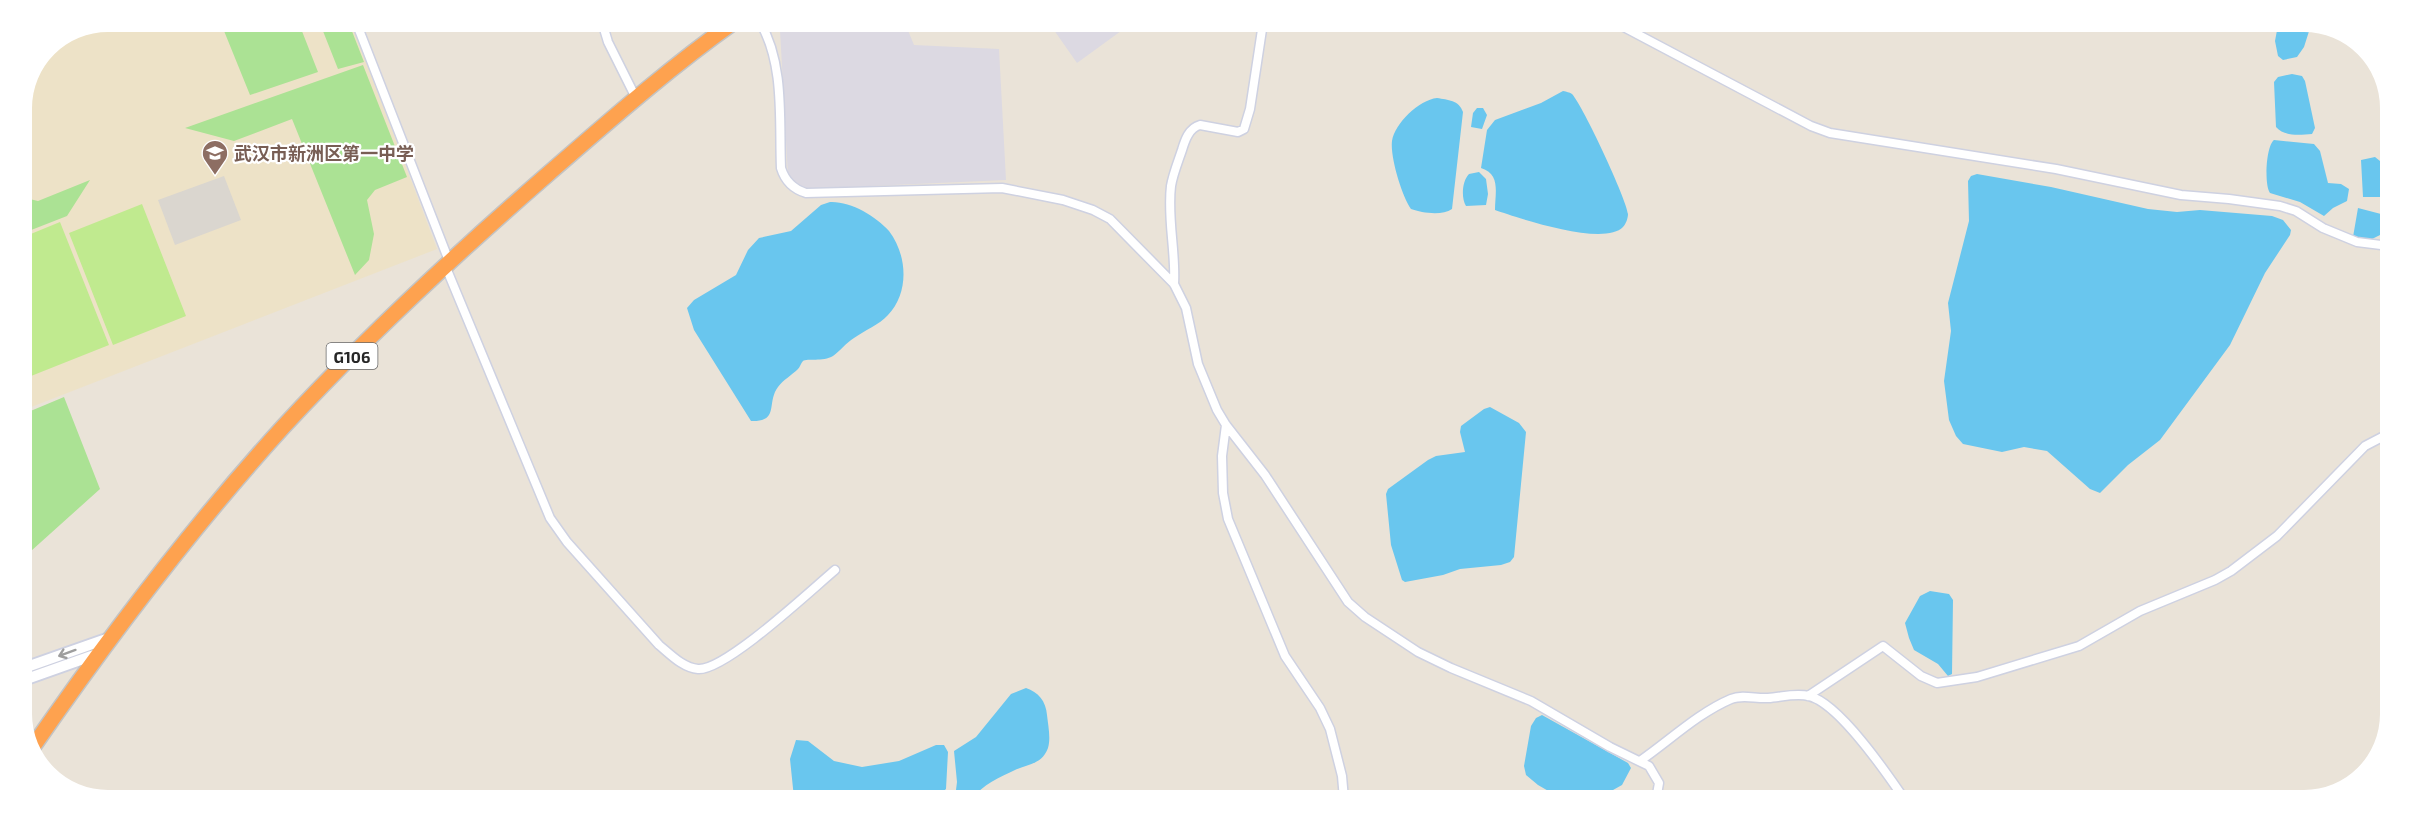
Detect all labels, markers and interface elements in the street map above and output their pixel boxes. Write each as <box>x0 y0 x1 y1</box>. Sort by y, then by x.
school or university icon: 武汉市新洲区第一中学 <box>200 138 230 176</box>
place label: 武汉市新洲区第一中学 <box>234 142 414 164</box>
road number: G106 <box>326 343 378 369</box>
one-way arrow <box>58 648 77 659</box>

